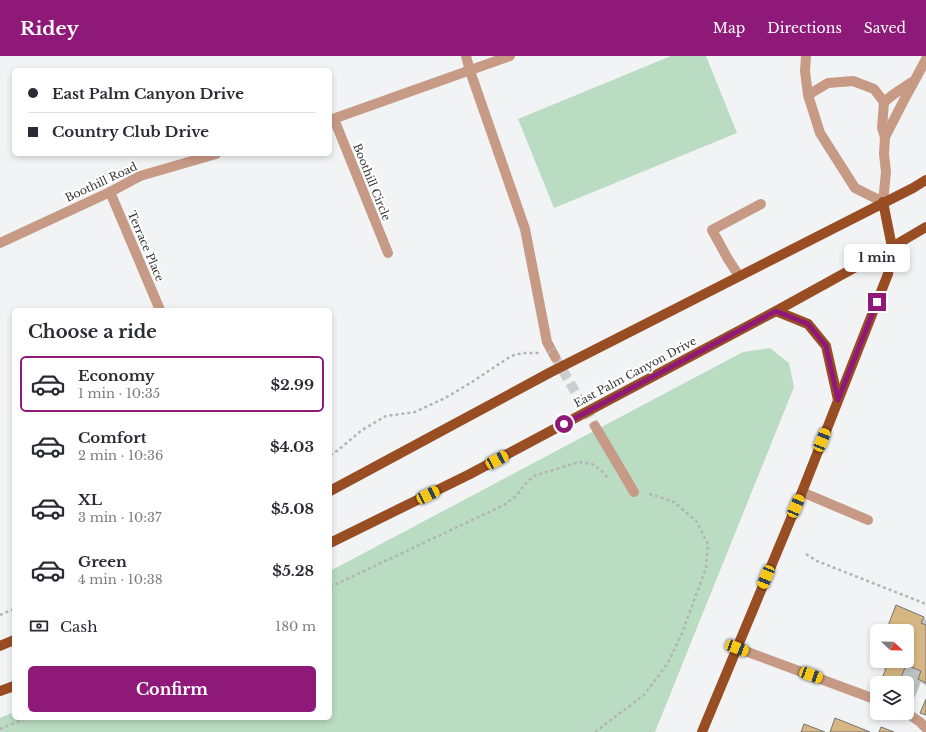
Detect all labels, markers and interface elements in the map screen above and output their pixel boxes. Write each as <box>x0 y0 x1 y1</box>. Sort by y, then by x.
text: Ridey <box>20 17 79 40</box>
text: Map <box>713 19 745 37</box>
text: Directions <box>767 19 842 37</box>
text: Saved <box>864 19 906 37</box>
text: East Palm Canyon Drive <box>52 84 244 103</box>
text: Country Club Drive <box>52 122 209 141</box>
street label: Boothill Circle <box>350 141 394 223</box>
street label: Boothill Road <box>63 159 140 205</box>
street label: Terrace Place <box>125 209 167 283</box>
callout: 1 min <box>844 244 910 272</box>
text: 1 min <box>858 249 896 266</box>
route end <box>868 293 886 311</box>
text: Choose a ride <box>28 321 157 343</box>
street label: East Palm Canyon Drive <box>571 334 699 410</box>
icon: car <box>30 366 66 402</box>
text: Economy <box>78 366 155 385</box>
text: $2.99 <box>270 375 314 394</box>
text: 1 min · 10:35 <box>78 385 160 402</box>
route start <box>555 415 573 433</box>
car <box>812 427 832 453</box>
icon: car <box>30 428 66 464</box>
text: Comfort <box>78 428 146 447</box>
text: $4.03 <box>270 437 314 456</box>
text: 2 min · 10:36 <box>78 447 163 464</box>
car <box>484 449 510 471</box>
car <box>415 484 441 506</box>
icon: car <box>30 490 66 526</box>
text: XL <box>78 490 102 509</box>
car <box>786 493 806 519</box>
text: $5.08 <box>271 499 314 518</box>
text: 3 min · 10:37 <box>78 509 162 526</box>
icon: car <box>30 552 66 588</box>
text: Green <box>78 552 127 571</box>
text: $5.28 <box>272 561 314 580</box>
car <box>756 564 776 590</box>
text: 4 min · 10:38 <box>78 571 163 588</box>
icon: cash <box>28 615 50 637</box>
text: Cash <box>60 617 97 636</box>
text: 180 m <box>275 618 316 635</box>
north arrow <box>870 624 914 668</box>
map controls <box>870 624 914 720</box>
car <box>724 638 750 658</box>
car <box>798 665 824 685</box>
button: Confirm <box>28 666 316 712</box>
button: layers <box>870 676 914 720</box>

